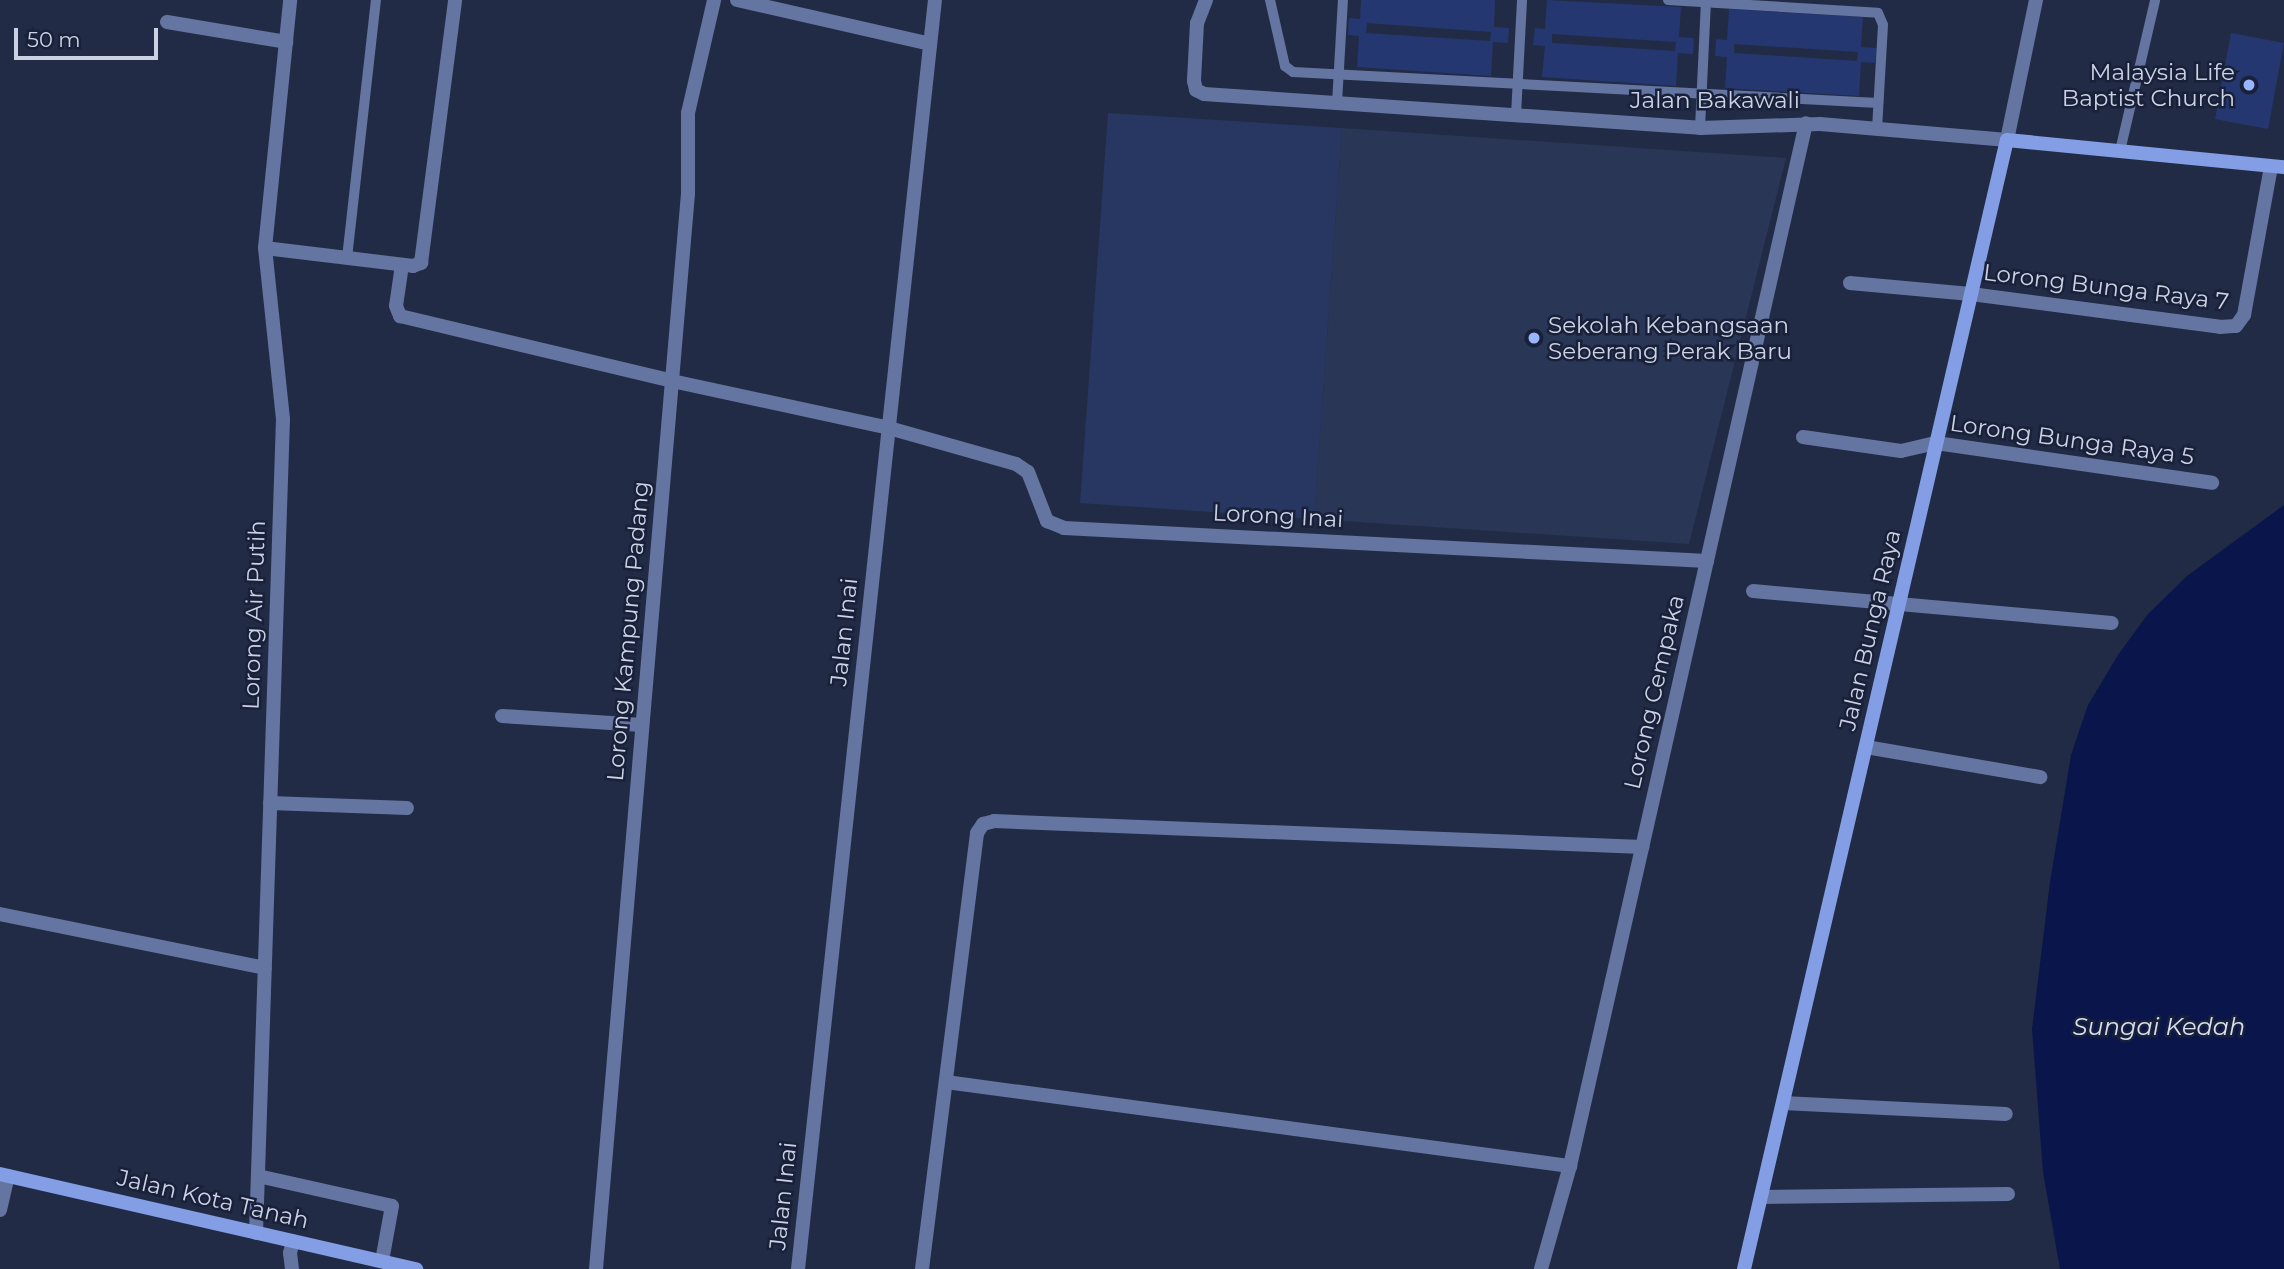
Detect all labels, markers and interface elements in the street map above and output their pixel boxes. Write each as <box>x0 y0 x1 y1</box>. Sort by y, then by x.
scale bar <box>18 14 161 58</box>
text: 50 m <box>27 27 81 52</box>
place label: Malaysia Life Baptist Church <box>2062 58 2235 112</box>
marker: Malaysia Life Baptist Church <box>2241 77 2257 93</box>
street label: Jalan Bakawali <box>1630 86 1800 114</box>
street label: Lorong Bunga Raya 7 <box>1982 258 2230 316</box>
place label: Sekolah Kebangsaan Seberang Perak Baru <box>1548 311 1792 365</box>
marker: Sekolah Kebangsaan Seberang Perak Baru <box>1526 330 1542 346</box>
street label: Lorong Bunga Raya 5 <box>1948 409 2196 471</box>
street label: Lorong Kampung Padang <box>601 480 655 782</box>
street label: Lorong Inai <box>1212 499 1344 533</box>
street label: Lorong Air Putih <box>237 520 271 710</box>
street label: Jalan Bunga Raya <box>1833 527 1907 733</box>
street label: Jalan Inai <box>825 577 863 687</box>
street label: Lorong Cempaka <box>1618 592 1690 792</box>
water label: Sungai Kedah <box>2073 1013 2245 1041</box>
street label: Jalan Inai <box>764 1141 802 1251</box>
street label: Jalan Kota Tanah <box>114 1164 312 1234</box>

